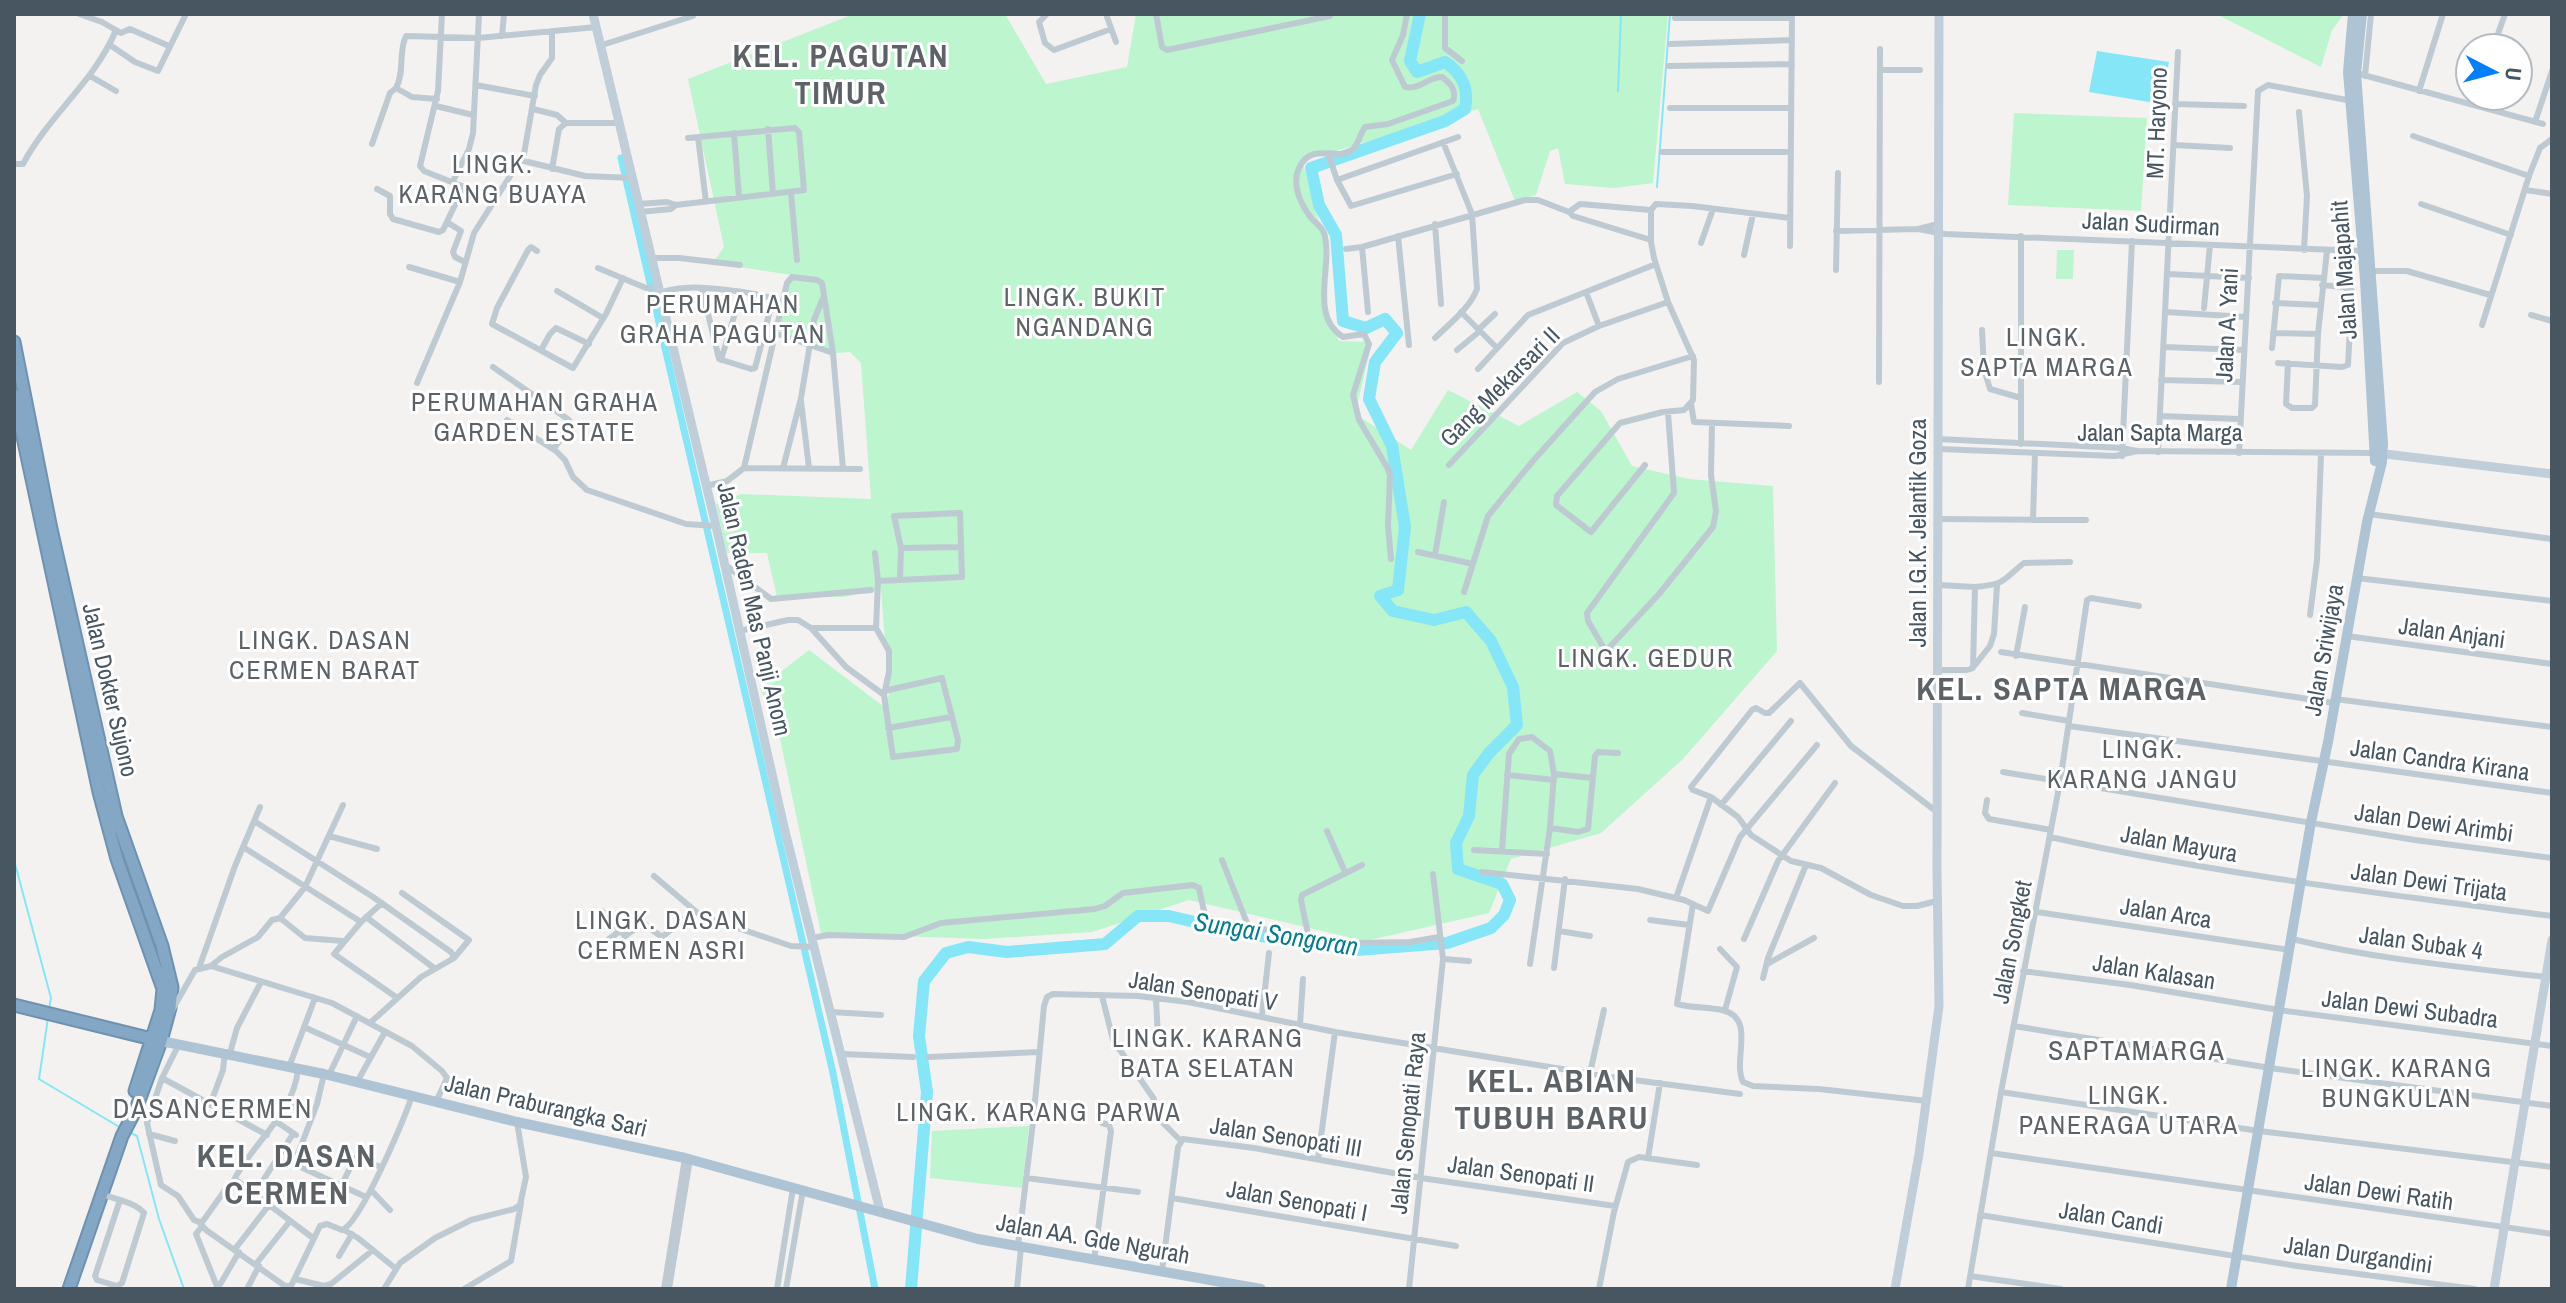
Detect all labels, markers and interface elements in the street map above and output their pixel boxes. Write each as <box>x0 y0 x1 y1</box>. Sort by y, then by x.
north arrow <box>2454 32 2534 112</box>
district label: KEL. PAGUTAN TIMUR <box>733 34 949 114</box>
text: U <box>2498 66 2529 82</box>
street label: MT. Haryono <box>2138 67 2174 179</box>
district label: LINGK. KARANG BUAYA <box>398 146 588 211</box>
street label: Jalan Majapahit <box>2322 199 2364 340</box>
street label: Jalan Sudirman <box>2081 203 2221 243</box>
street label: Jalan A. Yani <box>2207 267 2245 383</box>
district label: LINGK. BUKIT NGANDANG <box>1004 279 1166 344</box>
district label: PERUMAHAN GRAHA PAGUTAN <box>620 286 826 351</box>
street label: Gang Mekarsari II <box>1432 319 1566 453</box>
district label: LINGK. SAPTA MARGA <box>1960 319 2134 384</box>
district label: PERUMAHAN GRAHA GARDEN ESTATE <box>411 384 659 449</box>
street label: Jalan Sapta Marga <box>2077 416 2243 448</box>
street label: Jalan I.G.K. Jelantik Goza <box>1901 419 1933 647</box>
street label: Jalan Raden Mas Panji Anom <box>710 479 800 739</box>
street label: Jalan Sriwijaya <box>2296 581 2350 718</box>
street label: Jalan Dokter Sujono <box>75 600 146 780</box>
street label: Jalan Anjani <box>2397 609 2507 655</box>
district label: LINGK. DASAN CERMEN BARAT <box>229 622 421 687</box>
district label: LINGK. GEDUR <box>1558 640 1734 675</box>
district label: KEL. SAPTA MARGA <box>1916 667 2208 710</box>
district label: LINGK. KARANG JANGU <box>2047 731 2239 796</box>
street label: Jalan Candra Kirana <box>2349 731 2532 787</box>
street label: Jalan Dewi Arimbi <box>2353 795 2515 849</box>
street label: Jalan Mayura <box>2118 817 2240 869</box>
street label: Jalan Dewi Trijata <box>2349 854 2509 908</box>
street label: Jalan Songket <box>1983 877 2039 1006</box>
street label: Jalan Arca <box>2118 889 2214 935</box>
district label: LINGK. DASAN CERMEN ASRI <box>575 902 749 967</box>
water label: Sungai Songoran <box>1191 903 1361 964</box>
street label: Jalan Subak 4 <box>2357 917 2485 967</box>
street label: Jalan Kalasan <box>2091 946 2218 996</box>
street label: Jalan Senopati V <box>1127 962 1280 1018</box>
street label: Jalan Dewi Subadra <box>2320 981 2500 1035</box>
district label: LINGK. KARANG BATA SELATAN <box>1112 1020 1304 1085</box>
street label: Jalan Senopati Raya <box>1382 1030 1432 1215</box>
district label: SAPTAMARGA <box>2048 1031 2226 1069</box>
district label: LINGK. KARANG BUNGKULAN <box>2301 1050 2493 1115</box>
district label: KEL. ABIAN TUBUH BARU <box>1455 1059 1649 1139</box>
street label: Jalan Praburangka Sari <box>442 1066 651 1144</box>
district label: LINGK. PANERAGA UTARA <box>2019 1077 2239 1142</box>
district label: DASANCERMEN <box>113 1089 313 1127</box>
district label: LINGK. KARANG PARWA <box>896 1094 1182 1129</box>
street label: Jalan Senopati III <box>1208 1108 1364 1164</box>
district label: KEL. DASAN CERMEN <box>197 1134 377 1214</box>
street label: Jalan Senopati II <box>1446 1147 1597 1199</box>
street label: Jalan Dewi Ratih <box>2303 1165 2456 1217</box>
street label: Jalan Senopati I <box>1224 1172 1370 1228</box>
street label: Jalan Candi <box>2057 1193 2166 1241</box>
street label: Jalan AA. Gde Ngurah <box>994 1205 1192 1271</box>
street label: Jalan Durgandini <box>2282 1228 2435 1280</box>

